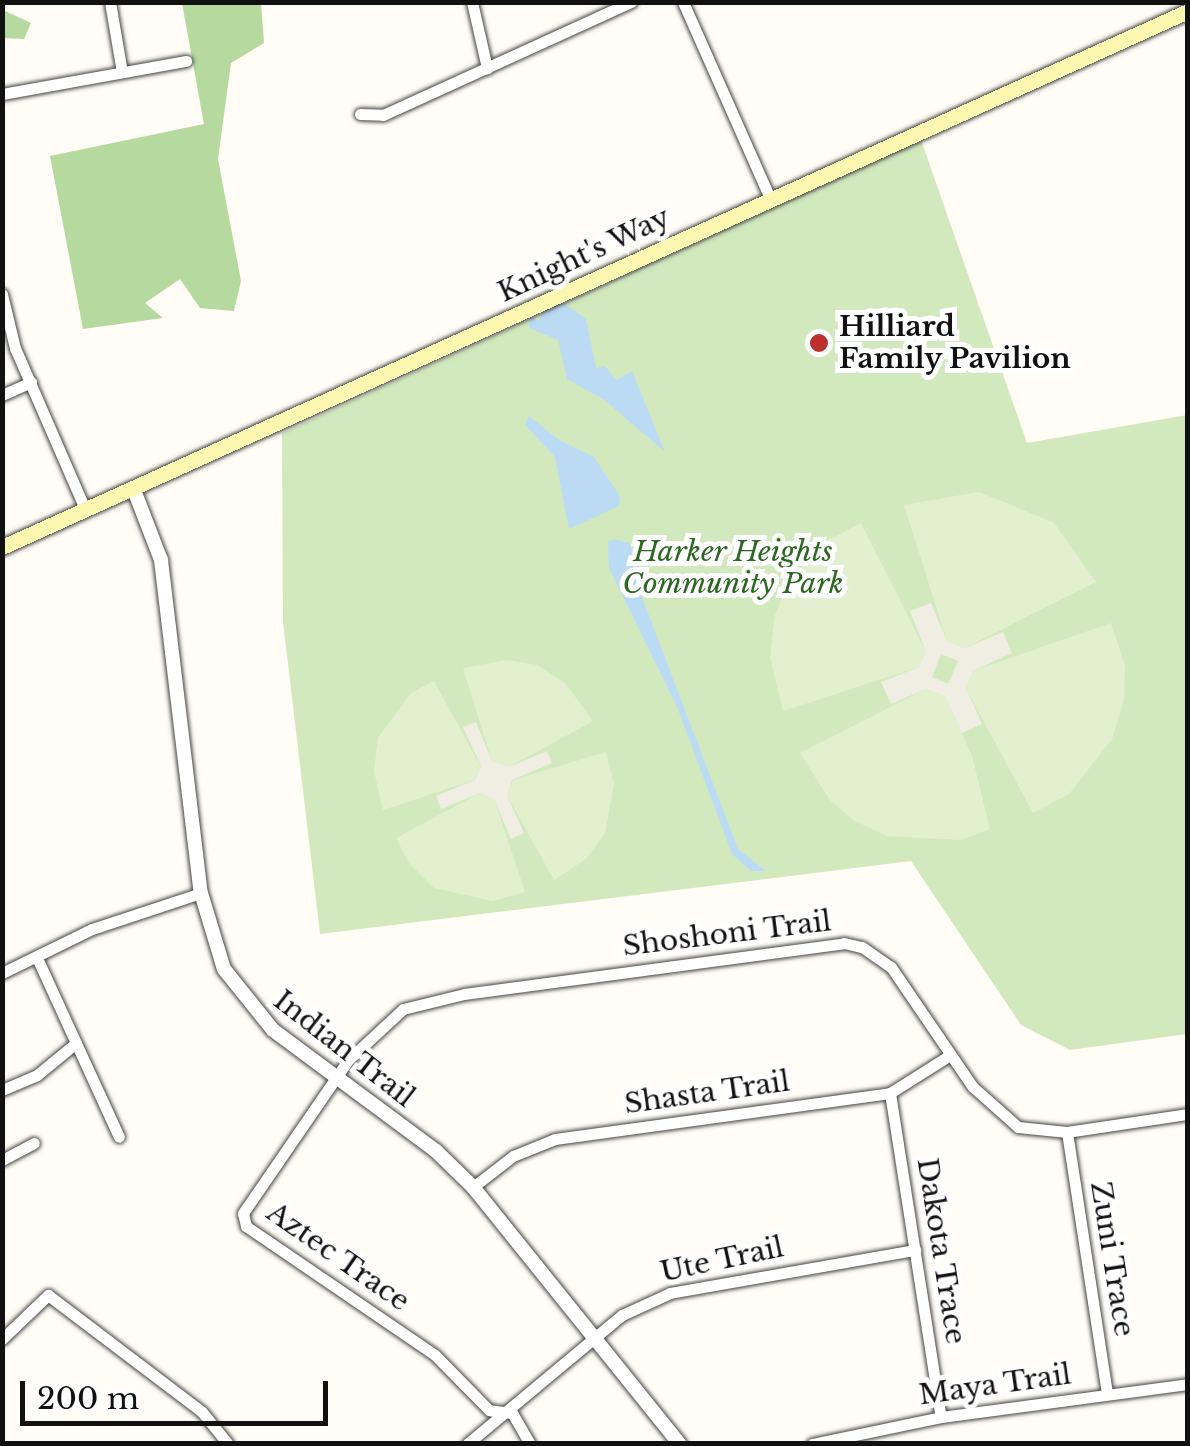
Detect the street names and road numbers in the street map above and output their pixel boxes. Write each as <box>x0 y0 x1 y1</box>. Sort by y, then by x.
street label: Knight's Way <box>492 200 676 310</box>
street label: Shoshoni Trail <box>620 904 834 964</box>
street label: Indian Trail <box>267 983 421 1115</box>
street label: Shasta Trail <box>622 1065 792 1121</box>
street label: Dakota Trace <box>910 1155 972 1347</box>
street label: Zuni Trace <box>1083 1179 1141 1339</box>
street label: Aztec Trace <box>260 1195 416 1319</box>
street label: Ute Trail <box>657 1230 787 1290</box>
street label: Maya Trail <box>916 1358 1074 1412</box>

